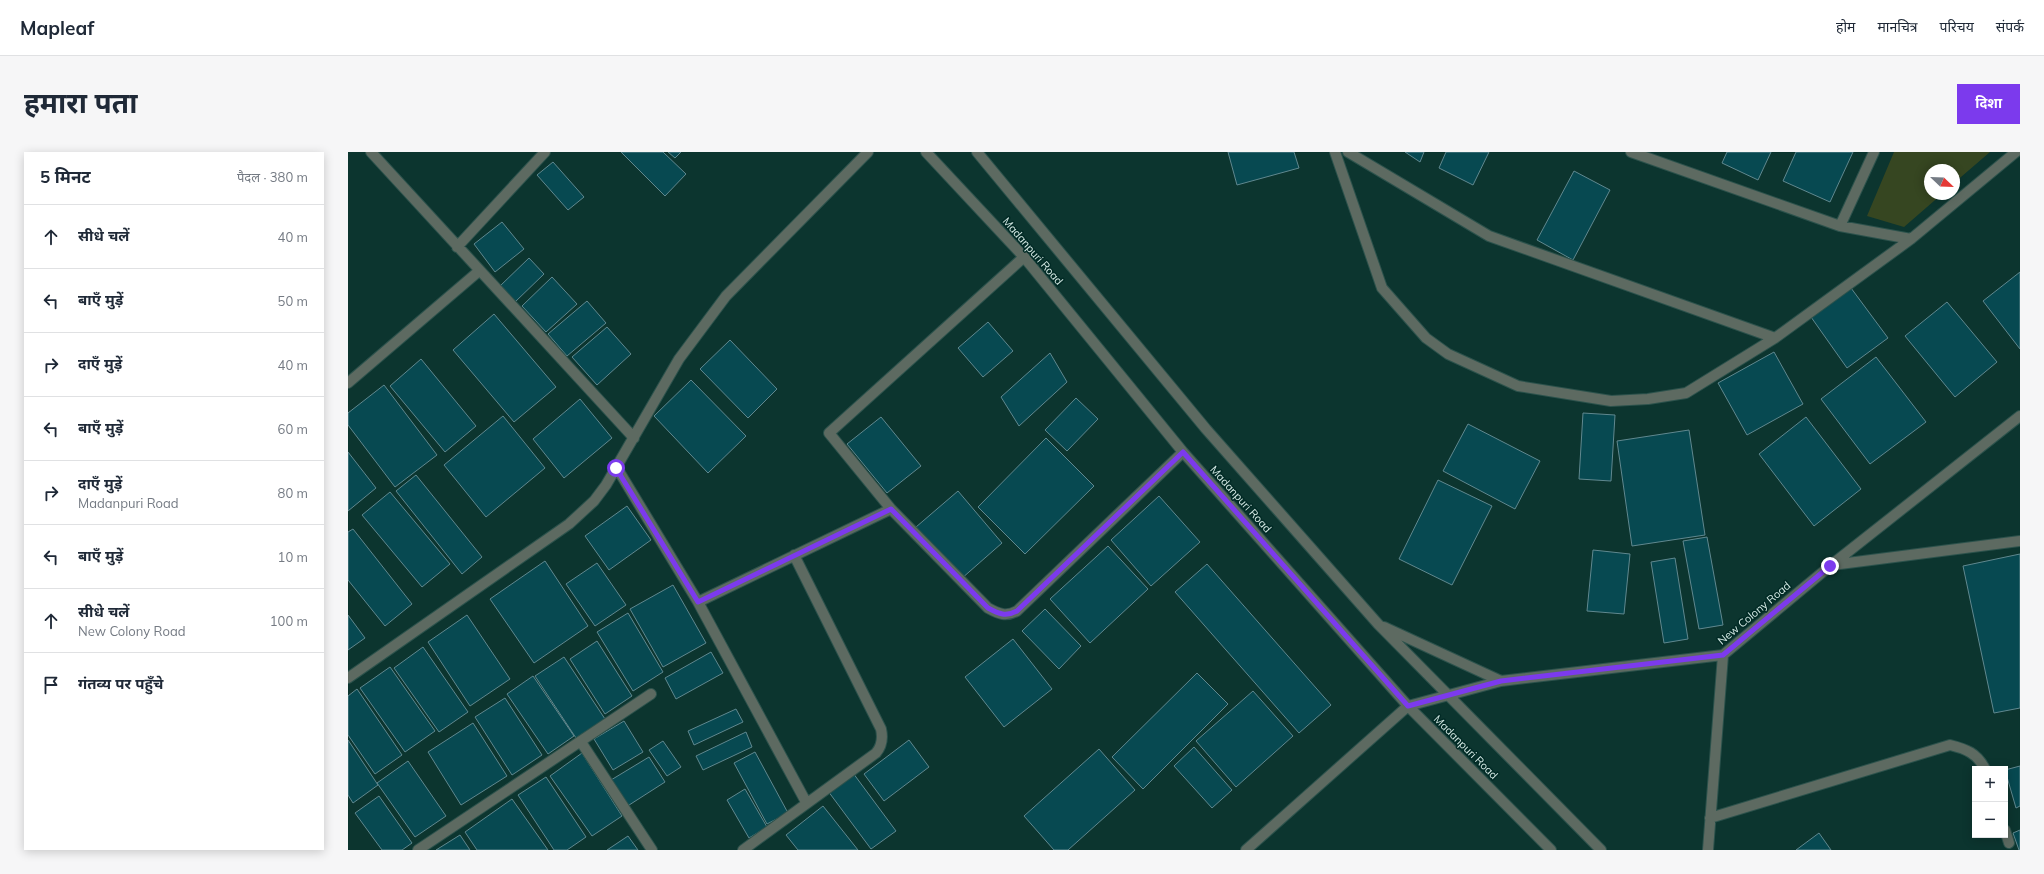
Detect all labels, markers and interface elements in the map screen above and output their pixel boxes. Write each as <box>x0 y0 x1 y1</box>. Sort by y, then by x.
text: Mapleaf <box>20 16 94 40</box>
text: होम <box>1836 18 1855 36</box>
text: मानचित्र <box>1877 18 1918 36</box>
text: परिचय <box>1940 18 1974 36</box>
text: संपर्क <box>1996 18 2024 36</box>
button: दिशा <box>1957 84 2020 124</box>
text: हमारा पता <box>24 85 137 120</box>
north arrow <box>1924 164 1960 200</box>
text: 5 मिनट <box>40 166 91 187</box>
text: पैदल · 380 m <box>237 169 308 185</box>
street label: Madanpuri Road <box>1000 214 1066 288</box>
icon: ahead <box>40 226 62 248</box>
text: सीधे चलें <box>78 226 129 245</box>
text: 40 m <box>278 229 308 245</box>
icon: left <box>40 290 62 312</box>
text: बाएँ मुड़ें <box>78 290 123 309</box>
text: 50 m <box>278 293 308 309</box>
icon: right <box>40 354 62 376</box>
text: दाएँ मुड़ें <box>78 354 122 373</box>
text: 40 m <box>278 357 308 373</box>
icon: left <box>40 418 62 440</box>
text: बाएँ मुड़ें <box>78 418 123 437</box>
text: 60 m <box>278 421 308 437</box>
route start <box>607 459 625 477</box>
street label: Madanpuri Road <box>1207 463 1275 535</box>
text: दाएँ मुड़ें <box>78 474 122 493</box>
icon: right <box>40 482 62 504</box>
text: 80 m <box>278 485 308 501</box>
text: Madanpuri Road <box>78 495 179 511</box>
icon: left <box>40 546 62 568</box>
text: बाएँ मुड़ें <box>78 546 123 565</box>
text: 10 m <box>278 549 308 565</box>
route end <box>1821 557 1839 575</box>
street label: New Colony Road <box>1715 578 1793 648</box>
text: सीधे चलें <box>78 602 129 621</box>
icon: ahead <box>40 610 62 632</box>
text: 100 m <box>270 613 308 629</box>
text: New Colony Road <box>78 623 186 639</box>
icon: arrive <box>40 674 62 696</box>
text: गंतव्य पर पहुँचे <box>78 674 163 693</box>
street label: Madanpuri Road <box>1431 712 1501 782</box>
map controls <box>1972 766 2008 838</box>
button: + <box>1972 766 2008 802</box>
button: − <box>1972 802 2008 838</box>

